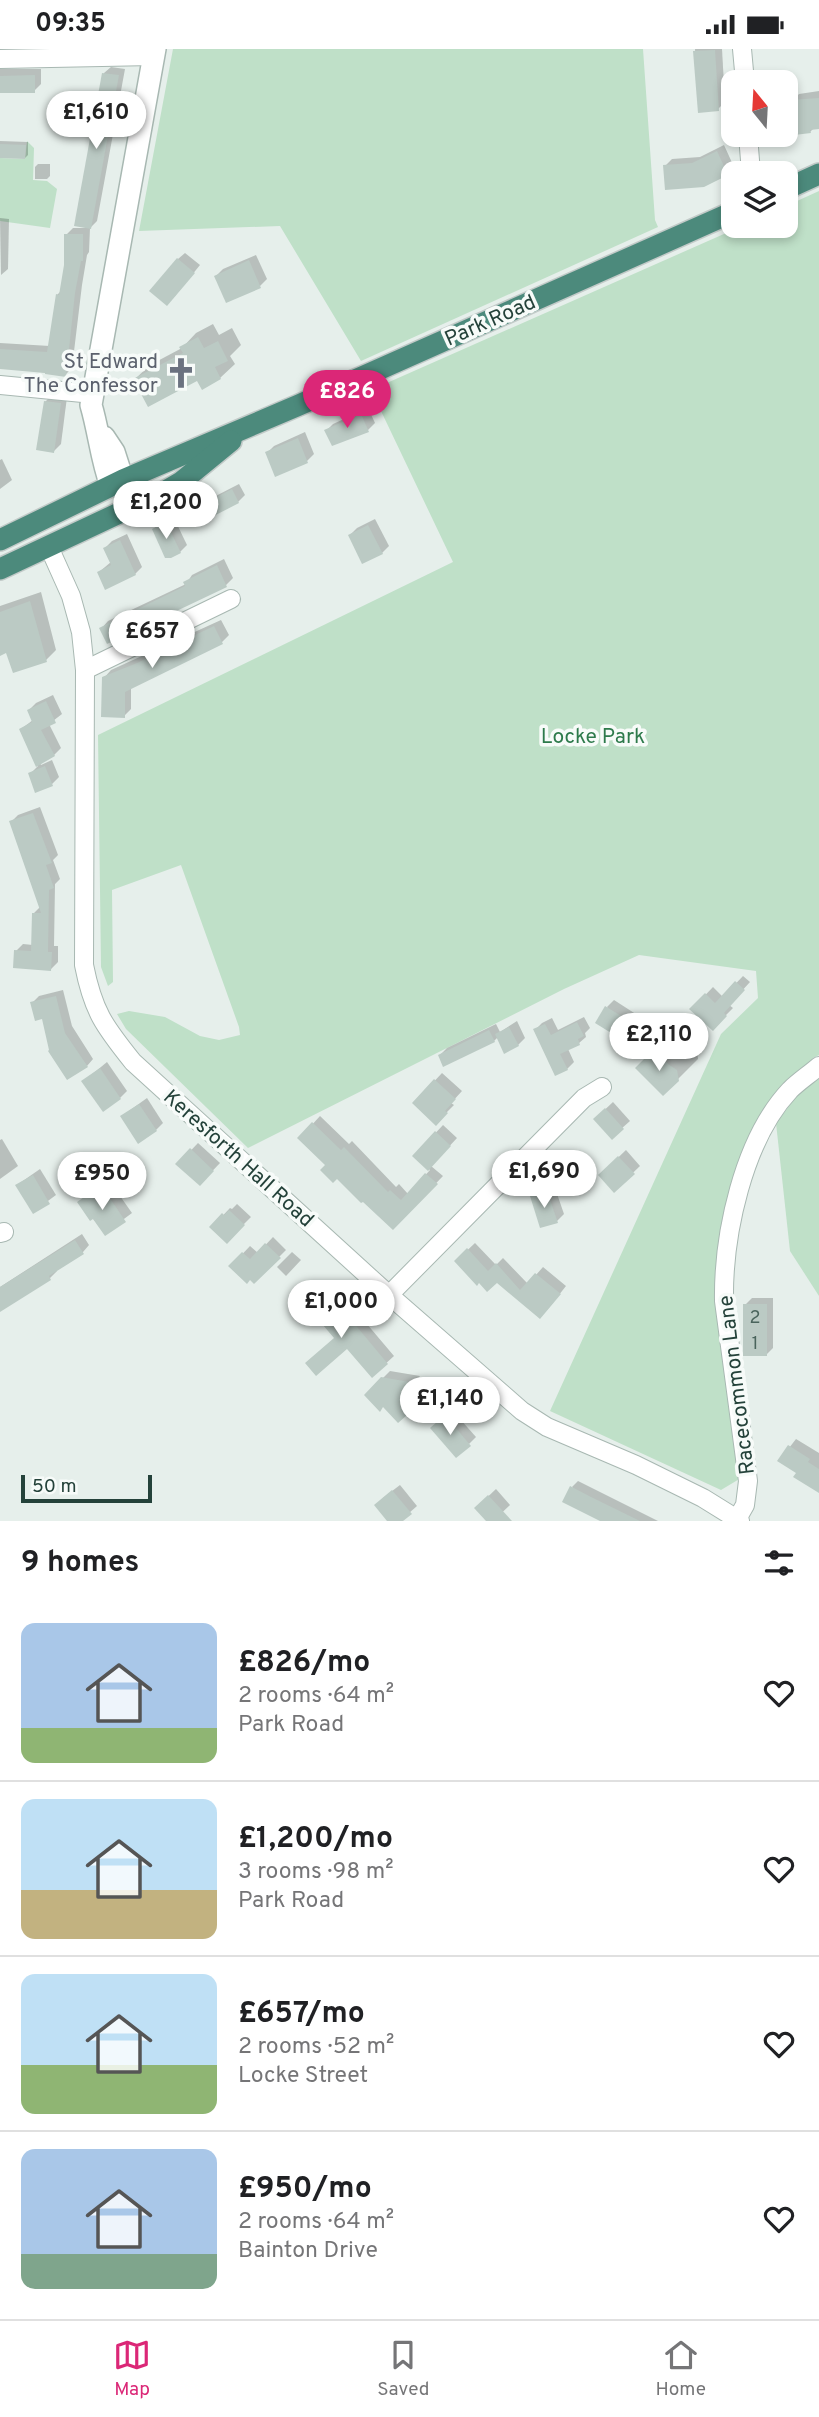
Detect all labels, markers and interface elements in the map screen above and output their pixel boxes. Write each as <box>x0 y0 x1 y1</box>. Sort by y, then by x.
text: 09:35 <box>35 8 106 41</box>
north arrow <box>721 70 798 147</box>
map controls <box>721 70 798 238</box>
pin: £1,610 <box>39 91 153 151</box>
text: £1,610 <box>62 99 130 128</box>
button: layers <box>721 161 798 238</box>
street label: Park Road <box>441 289 540 353</box>
place label: St Edward The Confessor <box>23 349 158 400</box>
church icon: St Edward The Confessor <box>164 356 198 390</box>
pin: £826 <box>306 371 388 430</box>
text: £826 <box>319 378 375 407</box>
pin: £1,200 <box>109 482 223 541</box>
text: £1,200 <box>129 489 203 518</box>
pin: £657 <box>111 611 193 670</box>
text: £657 <box>125 618 179 647</box>
park label: Locke Park <box>541 724 645 751</box>
pin: £2,110 <box>602 1013 716 1073</box>
text: £2,110 <box>625 1021 693 1050</box>
street label: Keresforth Hall Road <box>157 1084 319 1234</box>
pin: £1,690 <box>487 1151 601 1210</box>
pin: £950 <box>61 1153 143 1212</box>
text: £1,690 <box>508 1158 580 1187</box>
text: £950 <box>73 1160 131 1189</box>
pin: £1,000 <box>284 1281 398 1340</box>
text: £1,000 <box>304 1288 378 1317</box>
street label: Racecommon Lane <box>713 1293 762 1476</box>
house number: 2 <box>749 1307 761 1330</box>
house number: 1 <box>752 1333 758 1356</box>
pin: £1,140 <box>393 1377 507 1437</box>
text: £1,140 <box>416 1385 484 1414</box>
scale bar <box>21 1472 152 1504</box>
text: 50 m <box>32 1475 77 1499</box>
icon: filters <box>760 1544 798 1582</box>
text: 9 homes <box>21 1545 139 1582</box>
text: £826/mo <box>238 1645 370 1682</box>
icon: home <box>77 1651 161 1735</box>
icon: heart <box>760 1674 798 1712</box>
text: 2 rooms · 64 m² <box>238 1682 394 1711</box>
text: Park Road <box>238 1711 344 1740</box>
text: £1,200/mo <box>238 1821 393 1858</box>
icon: home <box>77 1827 161 1911</box>
icon: heart <box>760 1850 798 1888</box>
text: 3 rooms · 98 m² <box>238 1858 394 1887</box>
text: Park Road <box>238 1887 344 1916</box>
text: £657/mo <box>238 1996 365 2033</box>
icon: home <box>77 2002 161 2086</box>
icon: heart <box>760 2025 798 2063</box>
text: 2 rooms · 52 m² <box>238 2033 394 2062</box>
text: Locke Street <box>238 2062 368 2091</box>
text: £950/mo <box>238 2171 372 2208</box>
icon: home <box>77 2177 161 2261</box>
icon: heart <box>760 2200 798 2238</box>
text: 2 rooms · 64 m² <box>238 2208 394 2237</box>
text: Bainton Drive <box>238 2237 378 2266</box>
tab: Map <box>113 2336 151 2402</box>
tab: Saved <box>377 2336 429 2402</box>
tab: Home <box>655 2336 706 2402</box>

